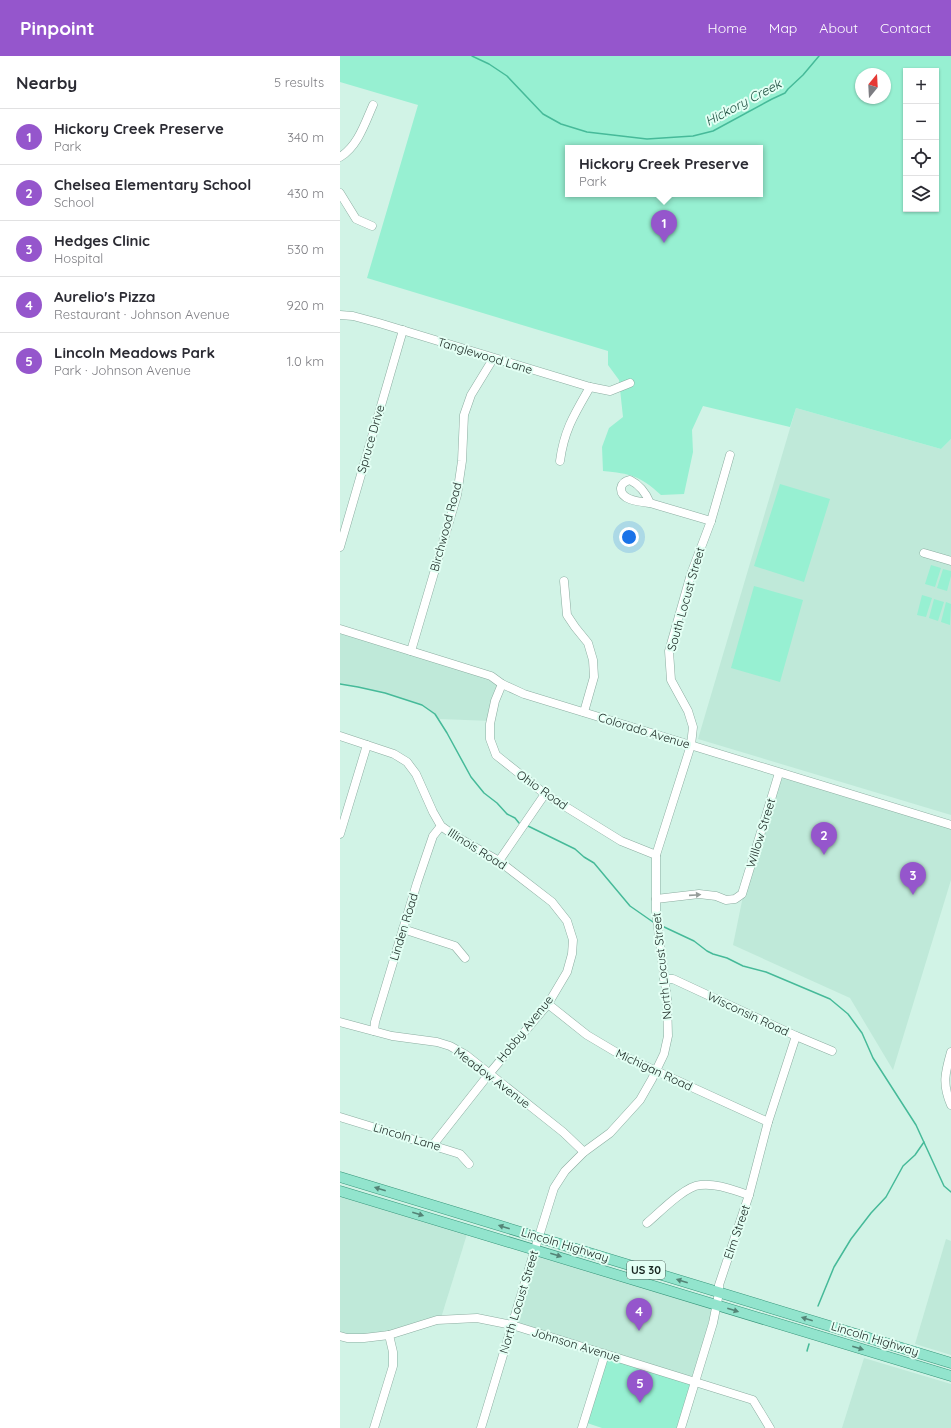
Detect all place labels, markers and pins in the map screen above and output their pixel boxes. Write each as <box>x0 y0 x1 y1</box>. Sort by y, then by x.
pin: 1 <box>651 210 677 243</box>
pin: 2 <box>811 822 837 855</box>
pin: 3 <box>900 862 926 895</box>
pin: 4 <box>626 1298 652 1331</box>
pin: 5 <box>627 1370 653 1403</box>

